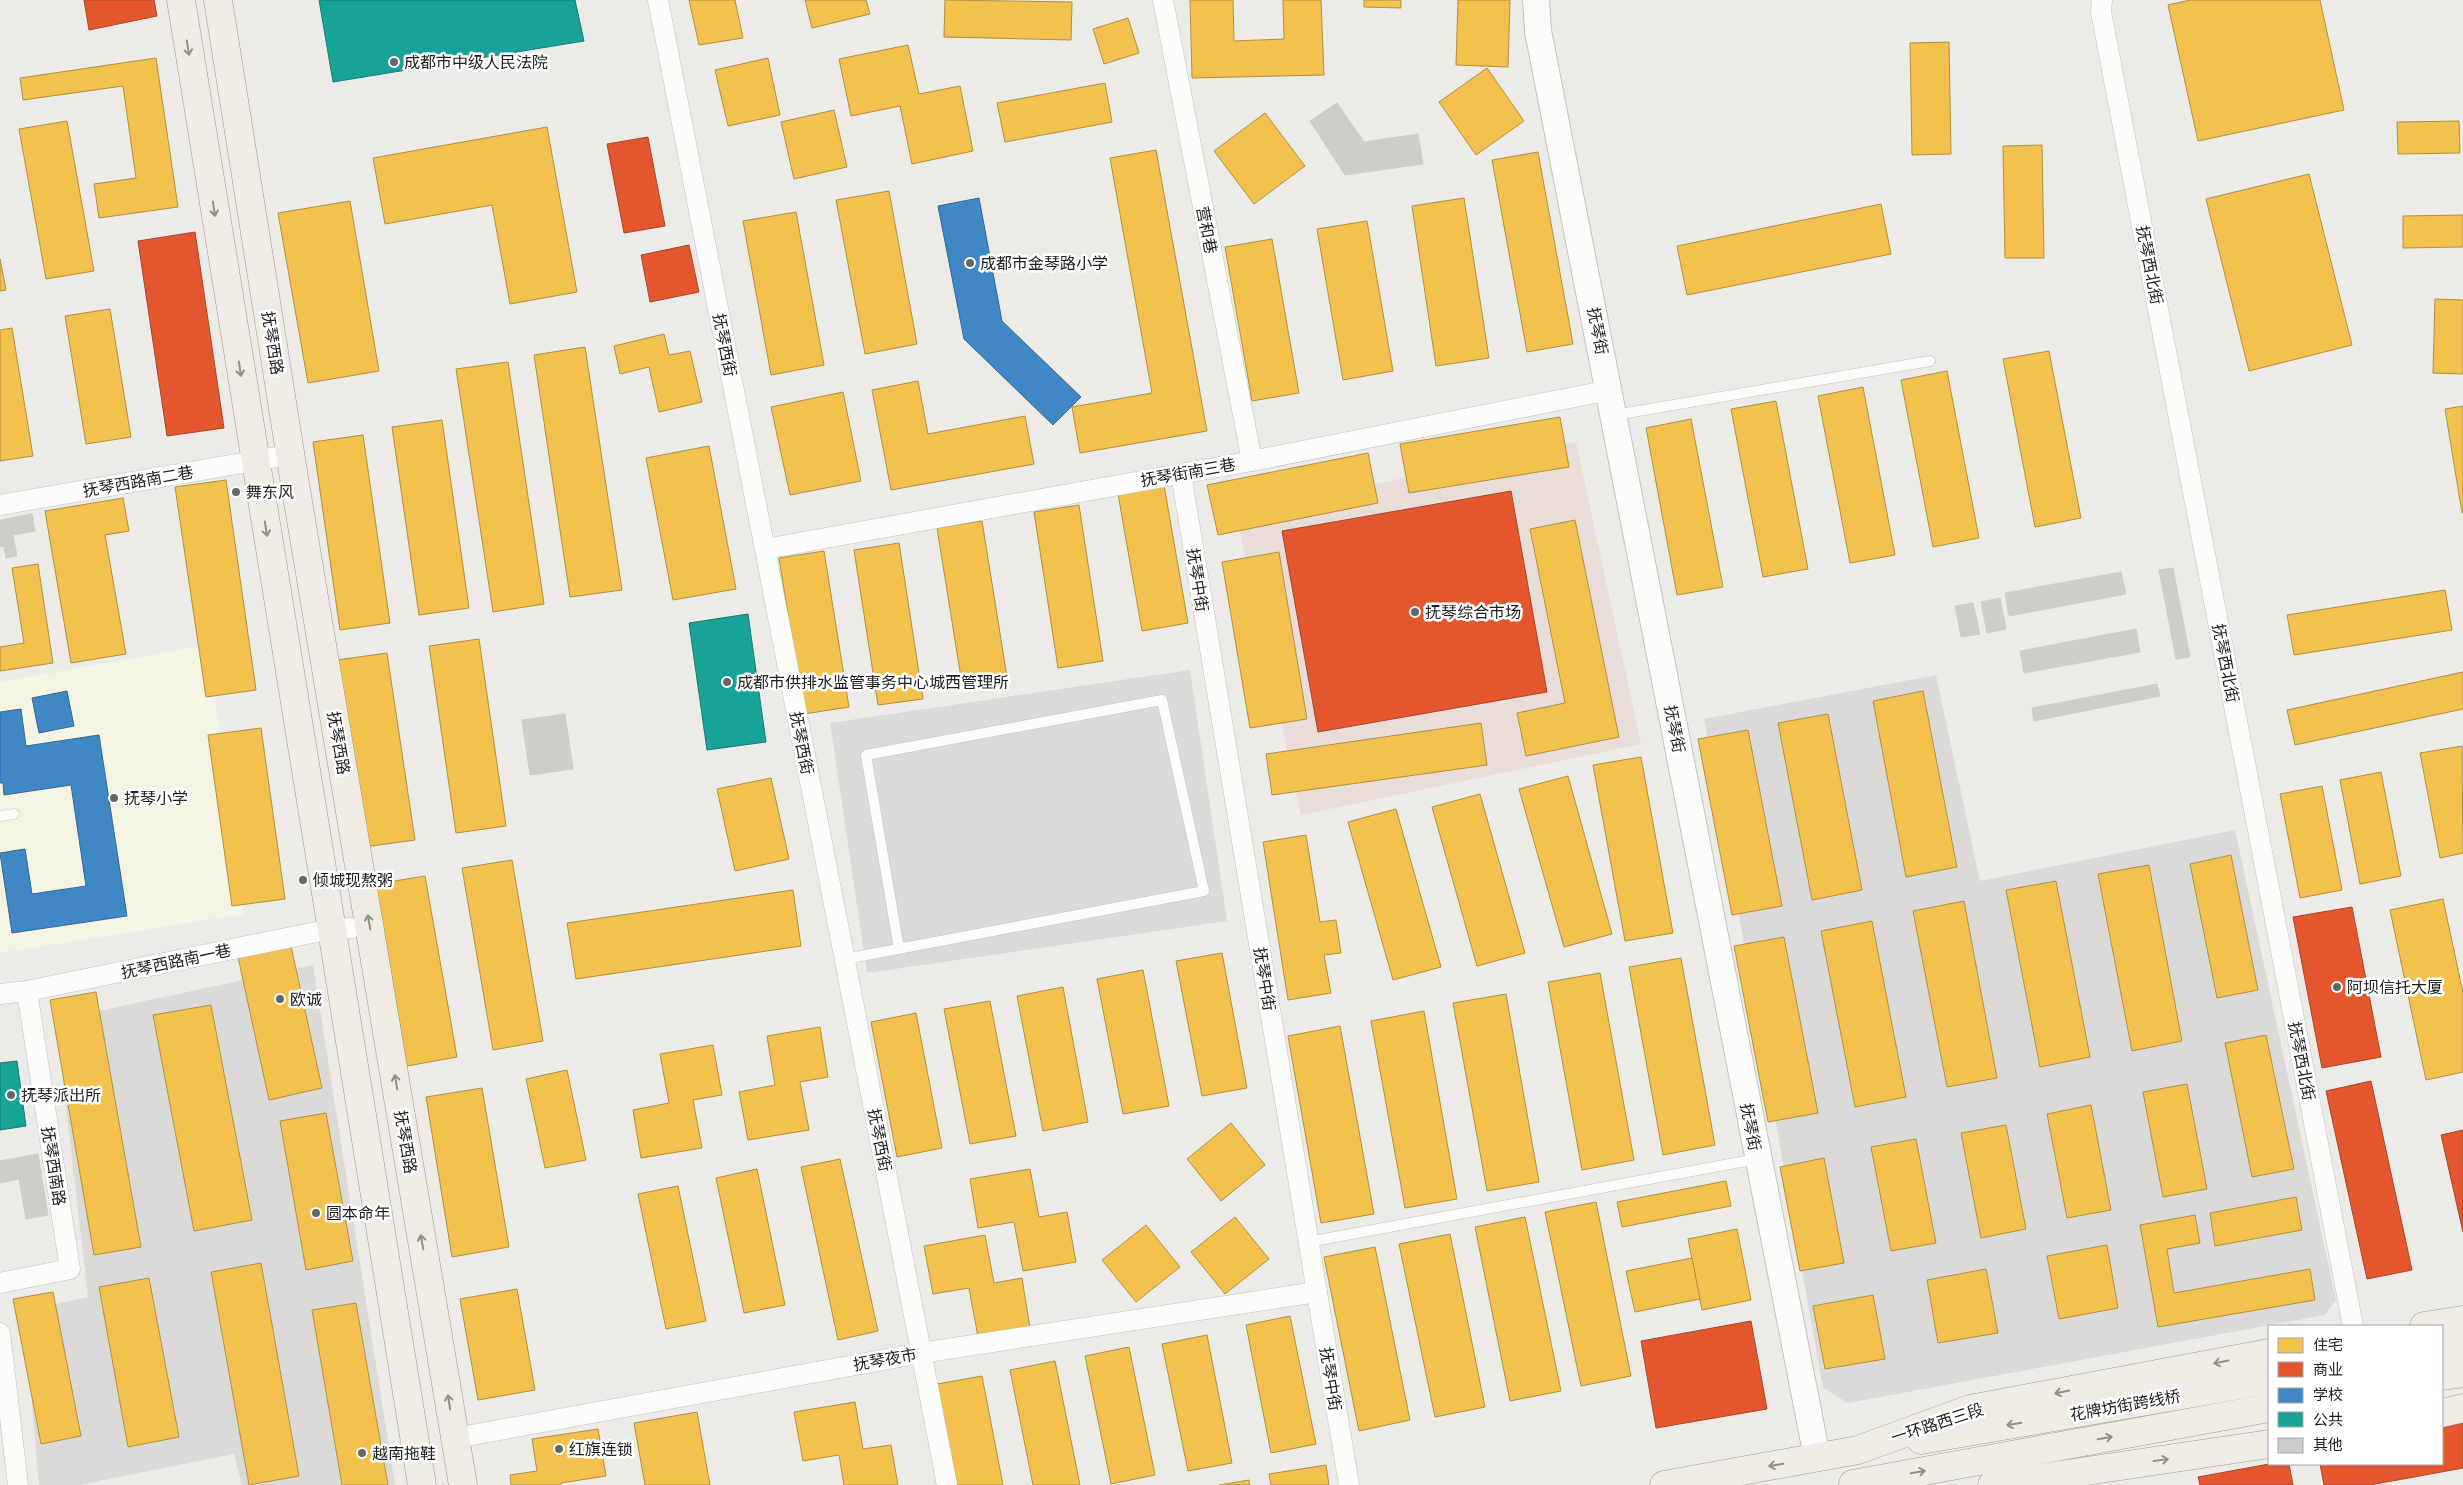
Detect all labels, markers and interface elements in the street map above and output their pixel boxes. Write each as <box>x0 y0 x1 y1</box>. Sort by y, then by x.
one-way arrow <box>184 40 194 56</box>
place label: 成都市中级人民法院 <box>404 53 548 71</box>
marker: 成都市中级人民法院 <box>388 56 400 68</box>
one-way arrow <box>210 200 220 216</box>
street label: 营和巷 <box>1194 205 1220 255</box>
street label: 抚琴西北街 <box>2134 224 2166 306</box>
place label: 成都市金琴路小学 <box>980 254 1108 272</box>
marker: 成都市金琴路小学 <box>964 257 976 269</box>
street label: 抚琴街 <box>1585 306 1611 356</box>
street label: 抚琴西路 <box>259 310 287 376</box>
street label: 抚琴西街 <box>710 312 740 378</box>
one-way arrow <box>236 361 246 377</box>
street label: 抚琴街南三巷 <box>1139 455 1237 489</box>
street label: 抚琴西路南二巷 <box>81 462 195 500</box>
place label: 舞东风 <box>246 483 294 501</box>
marker: 舞东风 <box>230 486 242 498</box>
one-way arrow <box>262 521 272 537</box>
street label: 抚琴中街 <box>1184 547 1212 613</box>
place label: 抚琴综合市场 <box>1425 603 1521 621</box>
marker: 抚琴综合市场 <box>1409 606 1421 618</box>
street label: 抚琴西北街 <box>2210 622 2242 704</box>
place label: 成都市供排水监管事务中心城西管理所 <box>737 673 1009 691</box>
marker: 成都市供排水监管事务中心城西管理所 <box>721 676 733 688</box>
street label: 抚琴街 <box>1662 704 1688 754</box>
street label: 抚琴西路 <box>325 710 353 776</box>
street label: 抚琴西街 <box>787 710 817 776</box>
place label: 抚琴小学 <box>124 789 188 807</box>
marker: 抚琴小学 <box>108 792 120 804</box>
place label: 倾城现熬粥 <box>313 871 393 889</box>
marker: 倾城现熬粥 <box>297 874 309 886</box>
one-way arrow <box>363 914 373 930</box>
street label: 抚琴西路南一巷 <box>119 941 233 981</box>
street label: 抚琴中街 <box>1251 946 1279 1012</box>
place label: 阿坝信托大厦 <box>2347 978 2443 996</box>
marker: 阿坝信托大厦 <box>2331 981 2343 993</box>
place label: 欧诚 <box>290 990 322 1008</box>
marker: 欧诚 <box>274 993 286 1005</box>
street label: 抚琴西北街 <box>2286 1020 2318 1102</box>
one-way arrow <box>390 1074 400 1090</box>
place label: 抚琴派出所 <box>21 1086 101 1104</box>
marker: 抚琴派出所 <box>5 1089 17 1101</box>
street label: 抚琴街 <box>1738 1102 1764 1152</box>
street label: 抚琴西街 <box>865 1107 895 1173</box>
street label: 抚琴西路 <box>392 1109 420 1175</box>
street label: 抚琴西南路 <box>39 1125 69 1207</box>
place label: 圆本命年 <box>326 1204 390 1222</box>
marker: 圆本命年 <box>310 1207 322 1219</box>
one-way arrow <box>417 1234 427 1250</box>
legend <box>2268 1325 2443 1465</box>
text: 住宅 <box>2313 1336 2343 1353</box>
street label: 抚琴夜市 <box>852 1345 918 1373</box>
street label: 抚琴中街 <box>1317 1346 1345 1412</box>
one-way arrow <box>2214 1358 2230 1368</box>
text: 商业 <box>2313 1361 2343 1378</box>
street label: 花牌坊街跨线桥 <box>2068 1386 2182 1424</box>
text: 学校 <box>2313 1386 2343 1403</box>
one-way arrow <box>2054 1388 2070 1397</box>
one-way arrow <box>444 1395 454 1411</box>
street label: 一环路西三段 <box>1889 1400 1985 1446</box>
text: 公共 <box>2313 1411 2343 1428</box>
one-way arrow <box>2007 1420 2023 1430</box>
one-way arrow <box>2097 1433 2113 1443</box>
text: 其他 <box>2313 1436 2343 1453</box>
place label: 红旗连锁 <box>569 1440 633 1458</box>
marker: 红旗连锁 <box>553 1443 565 1455</box>
place label: 越南拖鞋 <box>372 1444 436 1462</box>
marker: 越南拖鞋 <box>356 1447 368 1459</box>
one-way arrow <box>2153 1455 2169 1465</box>
one-way arrow <box>1768 1460 1784 1470</box>
one-way arrow <box>1910 1467 1926 1477</box>

